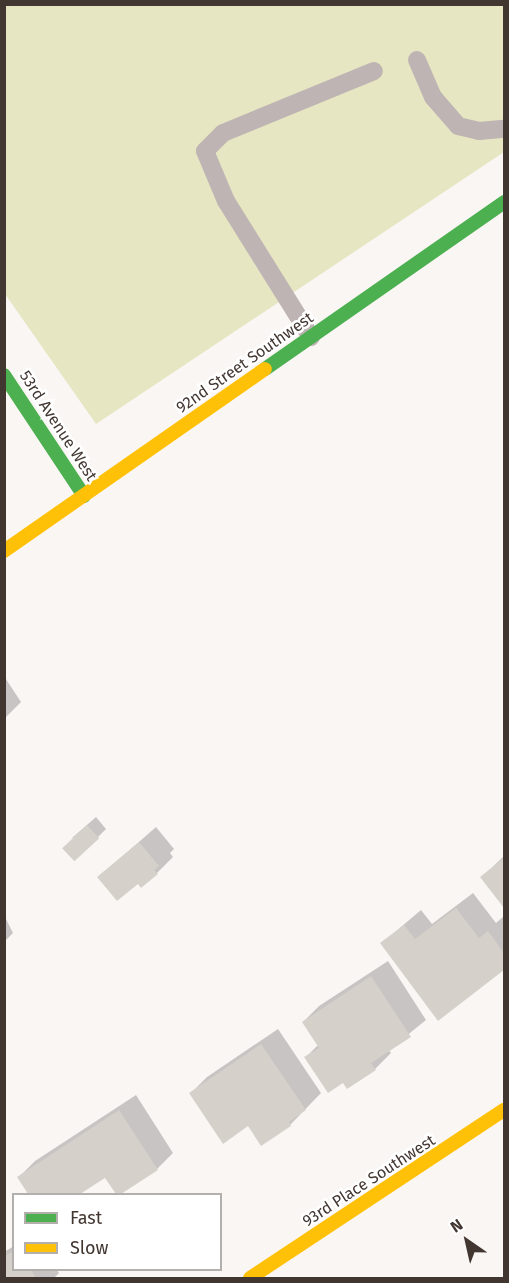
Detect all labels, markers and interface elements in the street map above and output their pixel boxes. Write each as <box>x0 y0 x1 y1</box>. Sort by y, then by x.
street label: 92nd Street Southwest <box>173 308 317 418</box>
street label: 53rd Avenue West <box>15 367 101 485</box>
street label: 93rd Place Southwest <box>299 1131 439 1231</box>
legend <box>12 1193 222 1271</box>
text: Fast <box>70 1207 102 1229</box>
north arrow <box>437 1211 497 1271</box>
text: N <box>447 1215 466 1237</box>
text: Slow <box>70 1237 108 1259</box>

